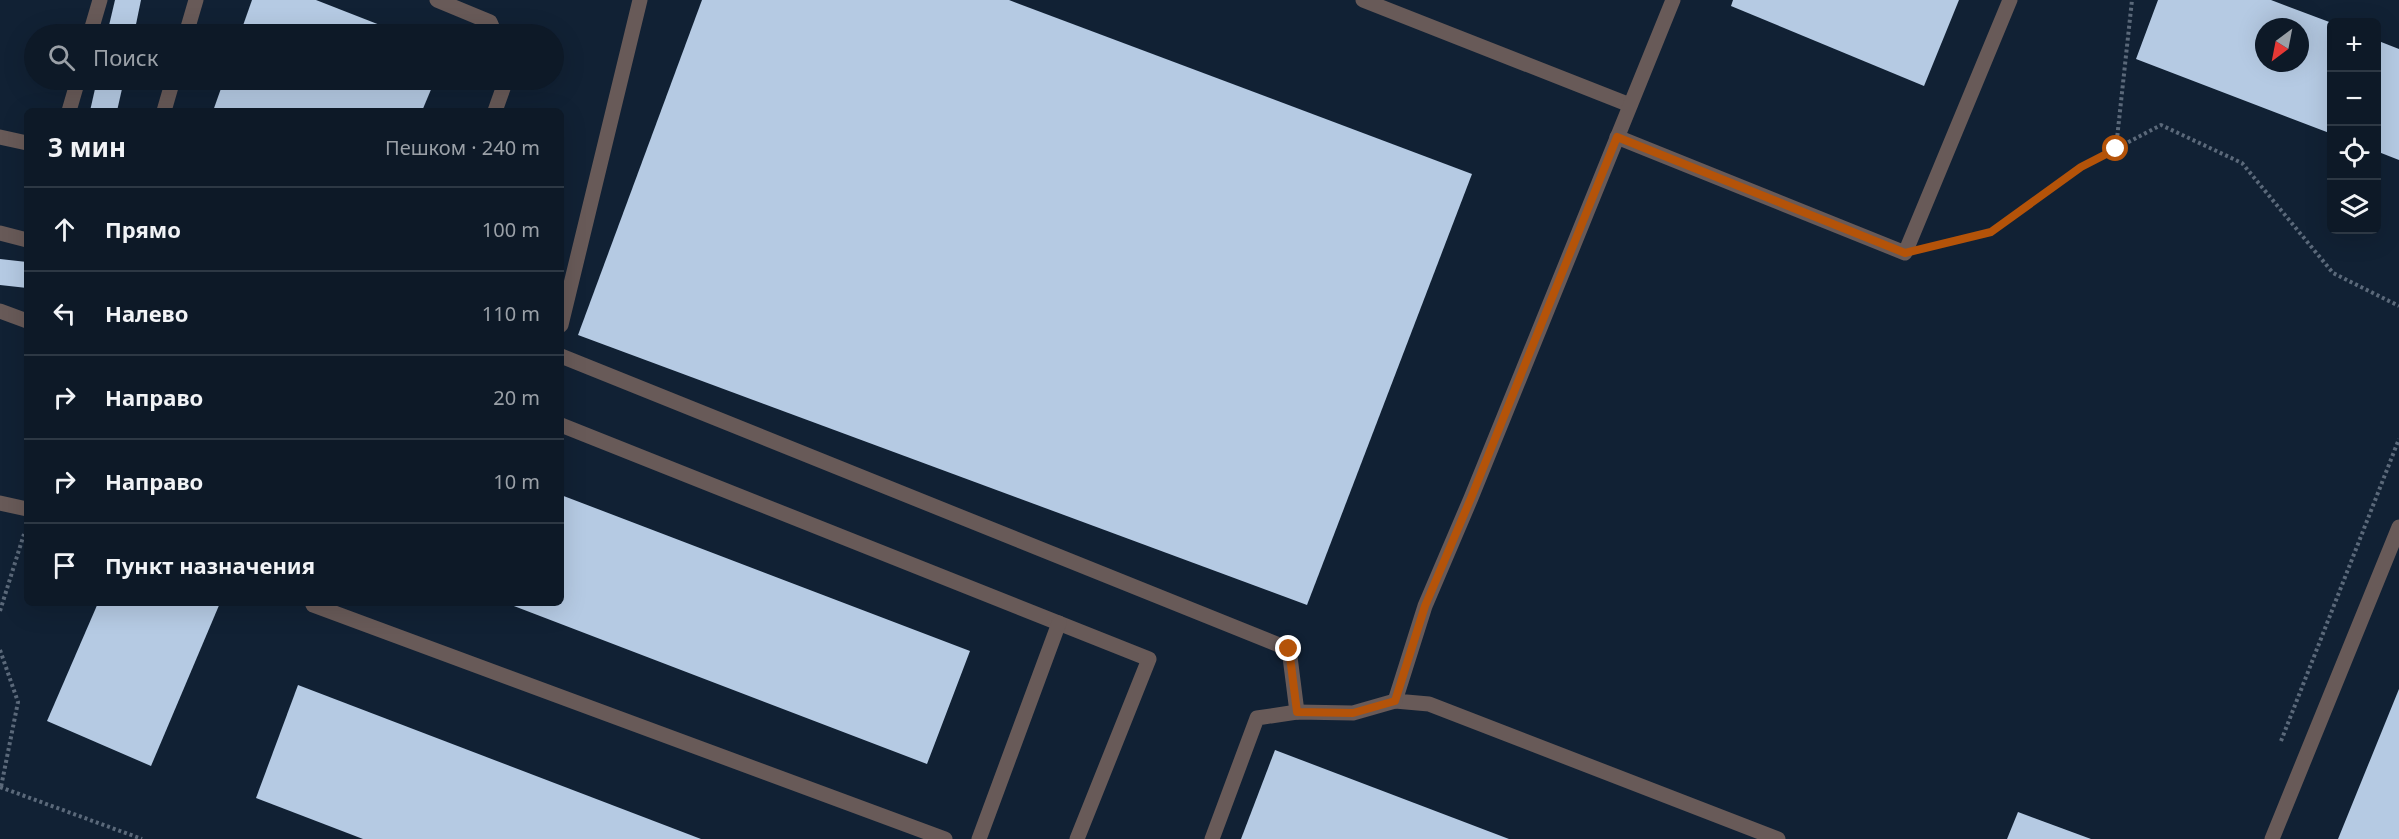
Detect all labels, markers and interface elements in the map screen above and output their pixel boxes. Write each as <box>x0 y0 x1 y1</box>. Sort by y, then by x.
north arrow <box>2255 18 2309 72</box>
map controls <box>2327 18 2381 234</box>
button: + <box>2327 18 2381 72</box>
search box <box>24 24 564 90</box>
icon: search <box>45 41 78 74</box>
text: Поиск <box>93 42 158 72</box>
button: − <box>2327 72 2381 126</box>
button: locate <box>2327 126 2381 180</box>
text: 3 мин <box>48 129 126 165</box>
text: Пешком · 240 m <box>385 134 540 161</box>
route start <box>2102 135 2128 161</box>
button: layers <box>2327 180 2381 234</box>
icon: ahead <box>48 213 81 246</box>
text: Прямо <box>105 214 181 244</box>
text: 100 m <box>482 216 540 243</box>
icon: left <box>48 297 81 330</box>
text: Налево <box>105 298 188 328</box>
text: 110 m <box>482 300 540 327</box>
icon: right <box>48 381 81 414</box>
text: Направо <box>105 382 203 412</box>
text: 20 m <box>493 384 540 411</box>
icon: right <box>48 465 81 498</box>
text: Направо <box>105 466 203 496</box>
text: 10 m <box>493 468 540 495</box>
icon: arrive <box>48 549 81 582</box>
text: Пункт назначения <box>105 550 315 580</box>
route end <box>1275 635 1301 661</box>

